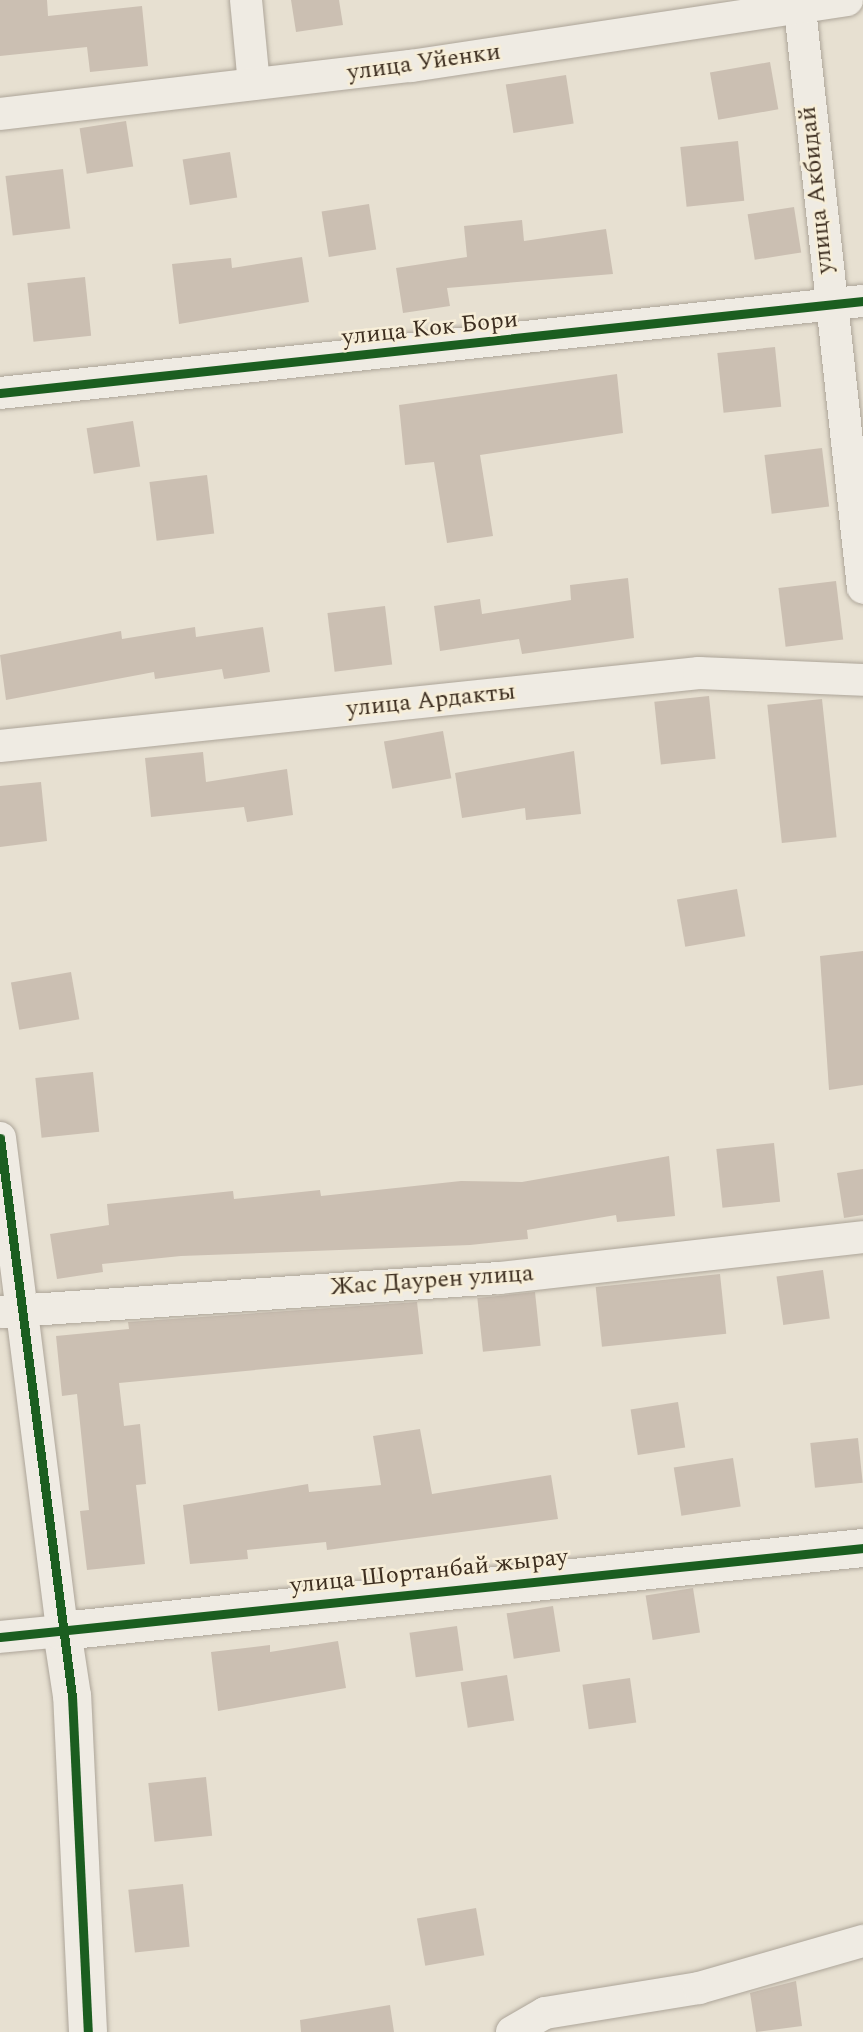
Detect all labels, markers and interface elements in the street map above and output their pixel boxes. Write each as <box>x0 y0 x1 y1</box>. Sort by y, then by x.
street label: улица Уйенки <box>346 38 502 88</box>
street label: улица Акбидай <box>794 105 840 275</box>
street label: улица Кок Бори <box>341 305 519 353</box>
street label: улица Ардакты <box>345 678 517 724</box>
street label: Жас Даурен улица <box>329 1260 535 1302</box>
street label: улица Шортанбай жырау <box>289 1543 569 1601</box>

